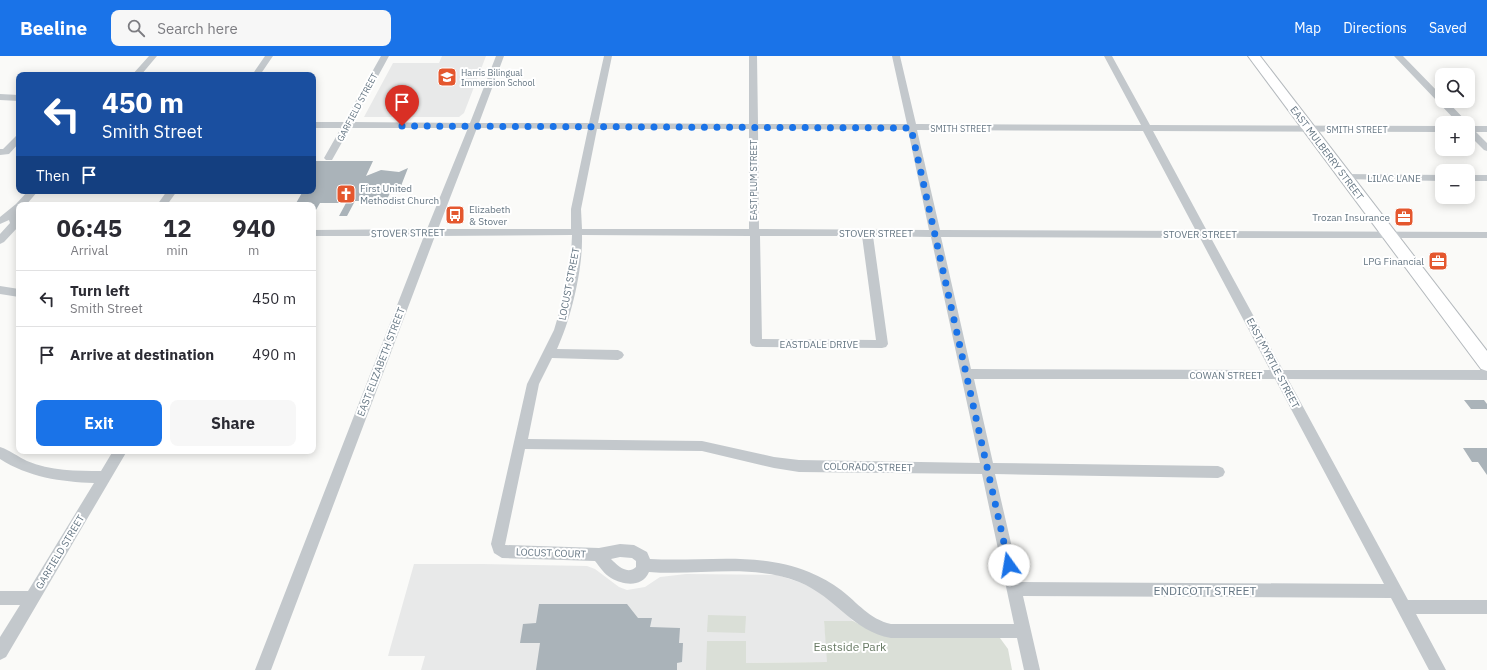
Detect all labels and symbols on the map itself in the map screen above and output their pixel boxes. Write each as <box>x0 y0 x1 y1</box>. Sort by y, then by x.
school or university icon: Harris Bilingual Immersion School <box>436 66 458 88</box>
place label: Harris Bilingual Immersion School <box>461 67 535 88</box>
street label: GARFIELD STREET <box>334 71 380 143</box>
pin <box>385 85 419 126</box>
street label: EAST MULBERRY STREET <box>1287 103 1367 203</box>
street label: SMITH STREET <box>930 123 992 134</box>
street label: SMITH STREET <box>1326 124 1388 135</box>
street label: EAST PLUM STREET <box>748 140 759 220</box>
street label: LILAC LANE <box>1367 172 1421 185</box>
place label: First United Methodist Church <box>360 182 439 207</box>
church icon: First United Methodist Church <box>335 183 357 205</box>
place label: Elizabeth & Stover <box>469 203 511 228</box>
bus stop icon: Elizabeth & Stover <box>444 204 466 226</box>
office icon: Trozan Insurance <box>1393 206 1415 228</box>
place label: Trozan Insurance <box>1312 211 1390 224</box>
street label: STOVER STREET <box>371 226 445 240</box>
street label: STOVER STREET <box>839 227 913 240</box>
street label: STOVER STREET <box>1163 228 1237 241</box>
street label: LOCUST STREET <box>556 246 582 321</box>
office icon: LPG Financial <box>1427 250 1449 272</box>
place label: LPG Financial <box>1363 255 1424 268</box>
street label: EAST ELIZABETH STREET <box>354 305 408 418</box>
street label: EAST MYRTLE STREET <box>1244 316 1302 411</box>
street label: EASTDALE DRIVE <box>780 338 859 351</box>
street label: COWAN STREET <box>1189 369 1263 382</box>
street label: COLORADO STREET <box>823 460 913 474</box>
street label: GARFIELD STREET <box>33 512 87 592</box>
position arrow <box>988 544 1030 586</box>
street label: LOCUST COURT <box>516 545 587 561</box>
street label: ENDICOTT STREET <box>1154 583 1257 598</box>
park label: Eastside Park <box>814 639 887 654</box>

